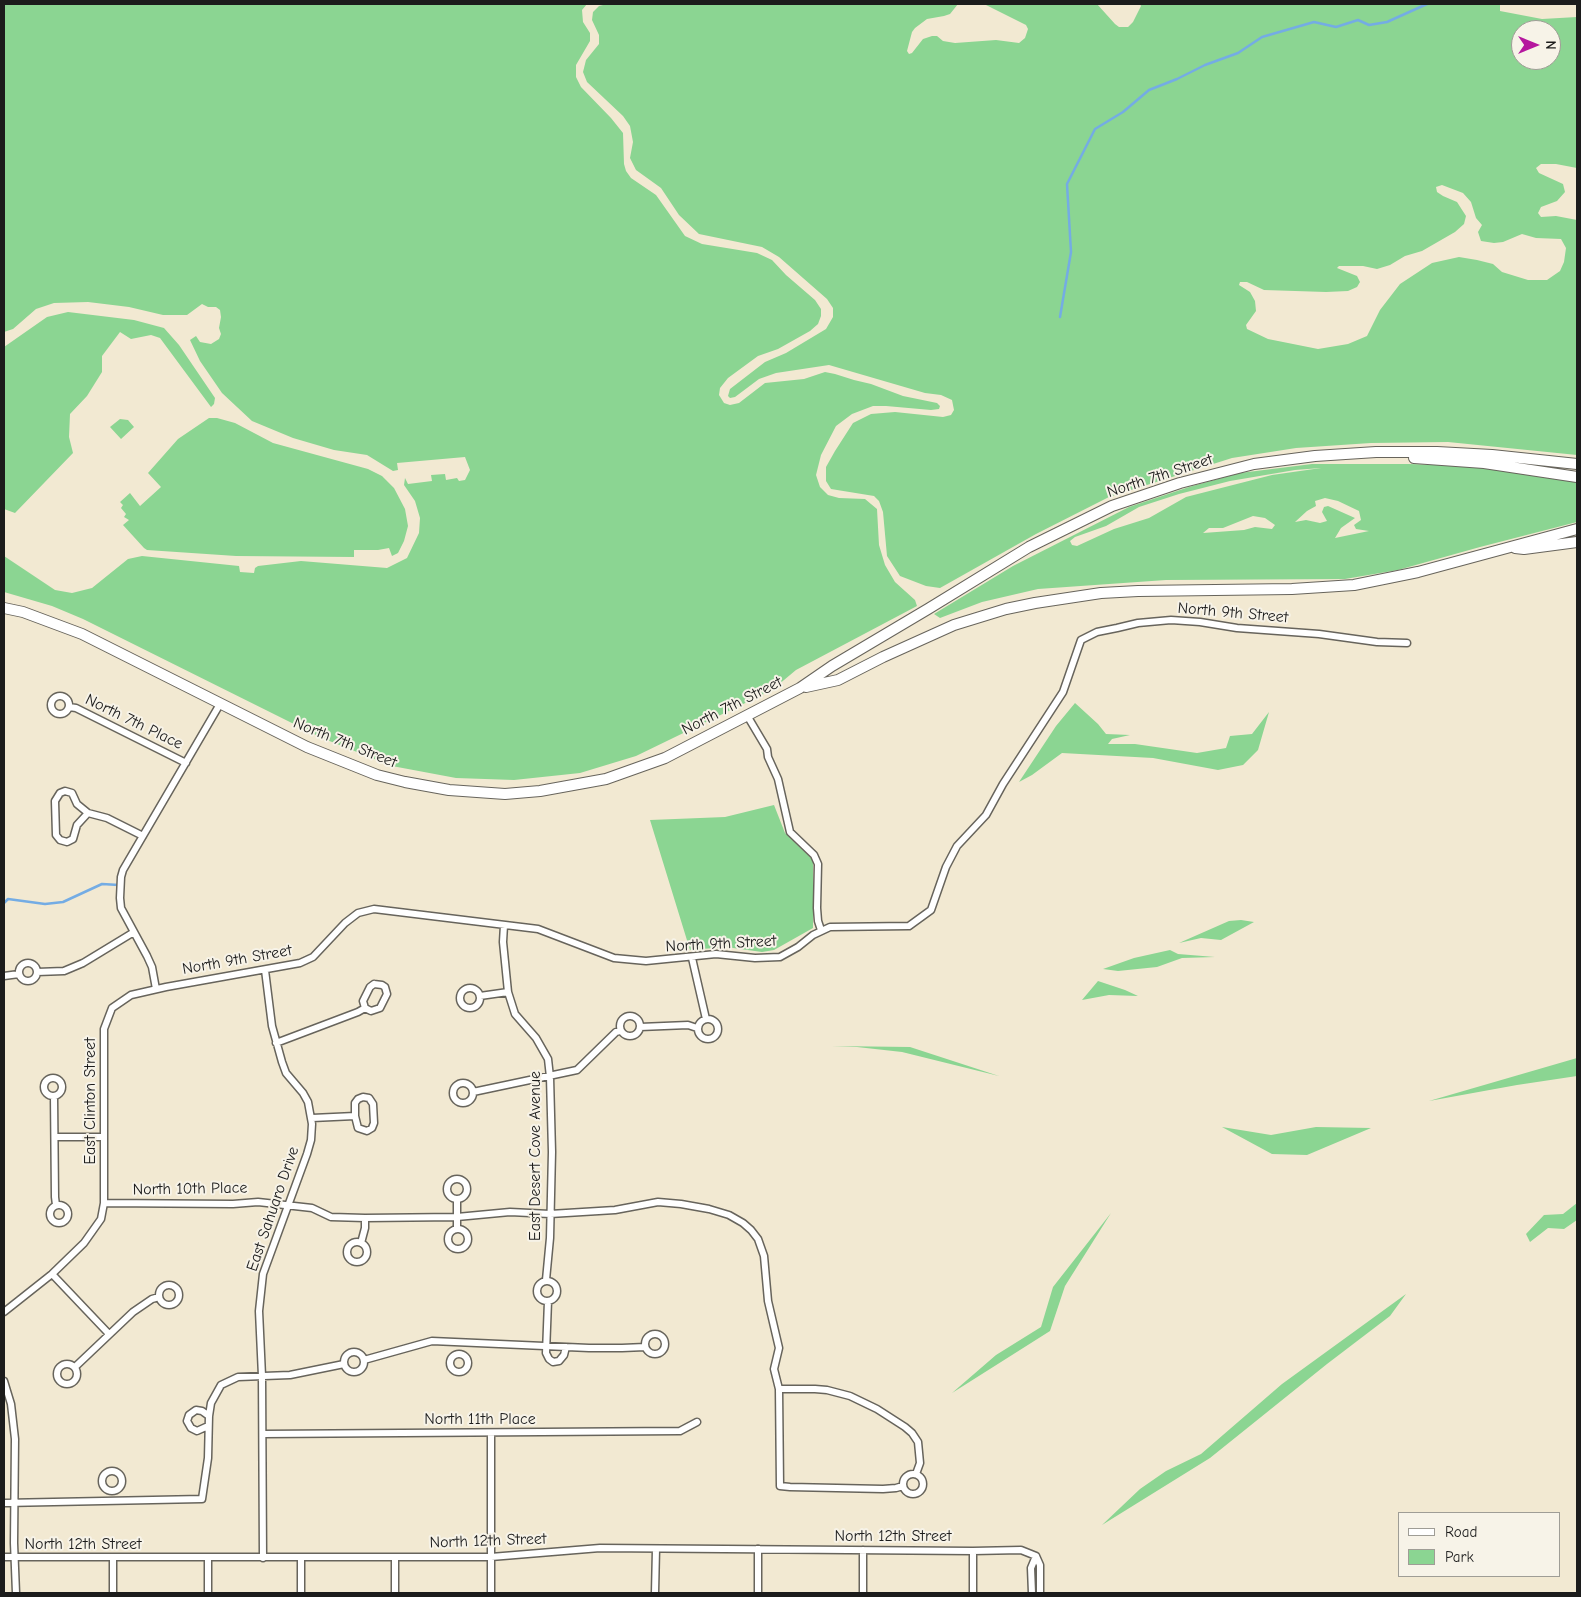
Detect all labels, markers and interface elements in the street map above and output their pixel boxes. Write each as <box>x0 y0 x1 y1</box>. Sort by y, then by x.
north arrow <box>1511 20 1561 70</box>
text: N <box>1542 40 1559 50</box>
street label: North 7th Street <box>1105 450 1215 502</box>
street label: North 9th Street <box>1177 599 1289 627</box>
street label: North 7th Street <box>679 672 785 740</box>
street label: North 7th Place <box>82 690 186 754</box>
street label: North 7th Street <box>290 714 400 772</box>
street label: North 9th Street <box>665 932 777 956</box>
street label: North 9th Street <box>181 941 293 979</box>
street label: East Clinton Street <box>80 1037 100 1165</box>
street label: East Desert Cove Avenue <box>525 1071 545 1241</box>
street label: East Sahuaro Drive <box>243 1144 303 1274</box>
street label: North 10th Place <box>132 1178 248 1200</box>
street label: North 11th Place <box>424 1409 536 1429</box>
legend <box>1398 1512 1561 1577</box>
text: Road <box>1445 1523 1477 1541</box>
street label: North 12th Street <box>834 1526 952 1546</box>
street label: North 12th Street <box>429 1529 547 1553</box>
street label: North 12th Street <box>24 1534 142 1554</box>
text: Park <box>1445 1548 1474 1566</box>

